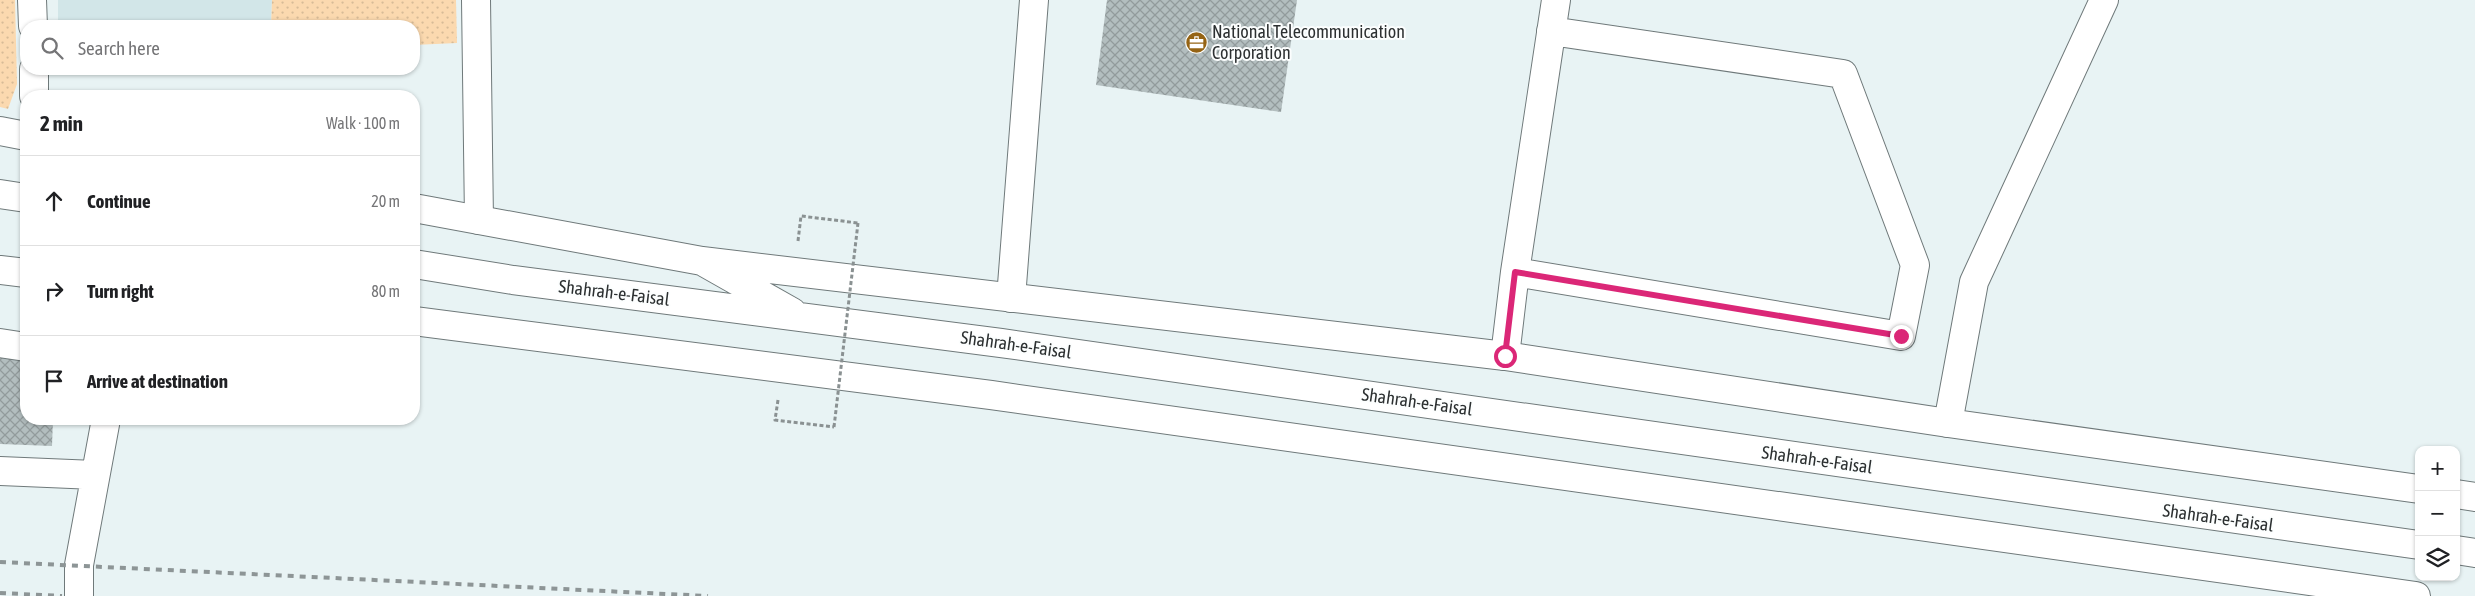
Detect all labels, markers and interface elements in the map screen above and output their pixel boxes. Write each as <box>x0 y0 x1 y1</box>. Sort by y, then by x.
search box <box>20 20 420 75</box>
place label: National Telecommunication Corporation <box>1212 21 1405 63</box>
office icon: National Telecommunication Corporation <box>1184 30 1208 54</box>
icon: search <box>38 34 66 62</box>
text: Search here <box>78 37 160 59</box>
text: 2 min <box>40 111 83 135</box>
text: Walk · 100 m <box>326 114 400 132</box>
icon: ahead <box>40 187 68 215</box>
text: Continue <box>87 190 151 212</box>
text: 20 m <box>371 192 400 210</box>
street label: Shahrah-e-Faisal <box>557 275 671 310</box>
icon: right <box>40 277 68 305</box>
text: Turn right <box>87 280 154 302</box>
text: 80 m <box>371 282 400 300</box>
route end <box>1890 325 1913 348</box>
street label: Shahrah-e-Faisal <box>959 326 1073 363</box>
route start <box>1494 345 1517 368</box>
icon: arrive <box>40 367 68 395</box>
text: Arrive at destination <box>87 370 228 392</box>
street label: Shahrah-e-Faisal <box>1360 383 1474 420</box>
street label: Shahrah-e-Faisal <box>1760 441 1874 478</box>
map controls <box>2415 446 2460 581</box>
button: + <box>2415 446 2460 491</box>
button: − <box>2415 491 2460 536</box>
street label: Shahrah-e-Faisal <box>2161 499 2275 536</box>
button: layers <box>2415 536 2460 581</box>

